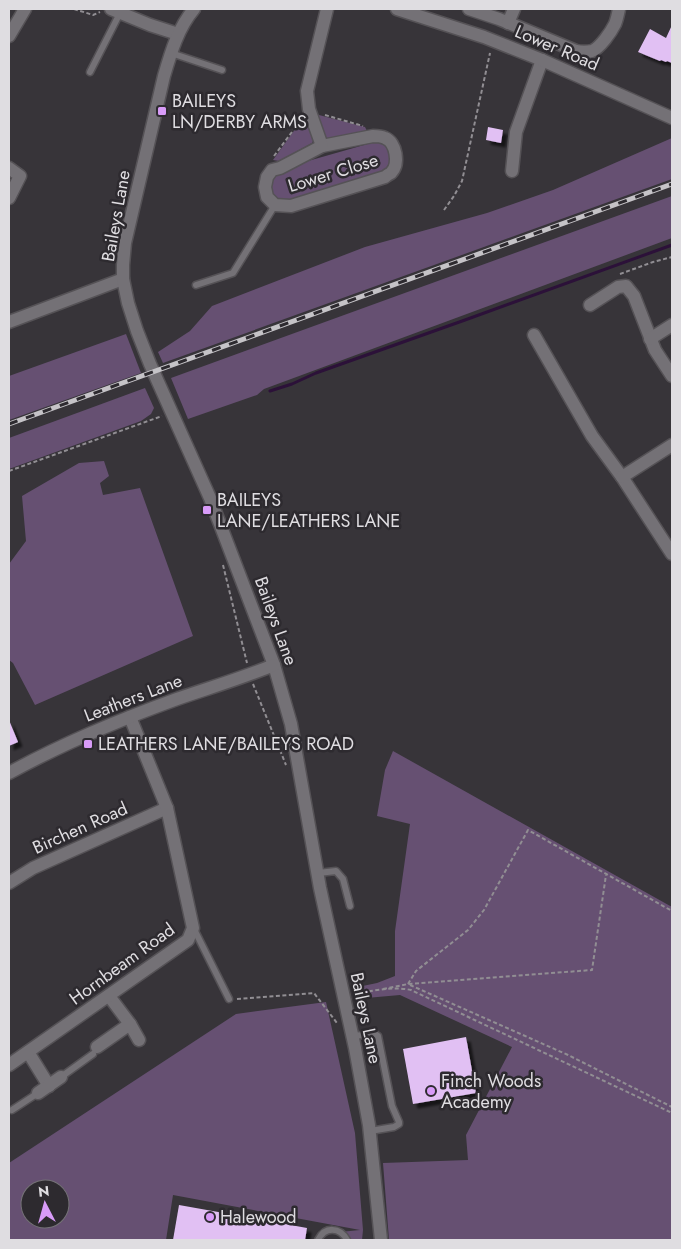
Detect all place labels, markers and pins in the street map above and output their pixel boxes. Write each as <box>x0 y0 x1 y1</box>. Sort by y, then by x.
place label: BAILEYS LN/DERBY ARMS <box>172 88 307 135</box>
marker: BAILEYS LN/DERBY ARMS <box>156 105 168 117</box>
place label: BAILEYS LANE/LEATHERS LANE <box>217 487 400 534</box>
marker: BAILEYS LANE/LEATHERS LANE <box>201 504 213 516</box>
place label: LEATHERS LANE/BAILEYS ROAD <box>98 731 354 757</box>
marker: LEATHERS LANE/BAILEYS ROAD <box>82 738 94 750</box>
place label: Finch Woods Academy <box>441 1068 541 1115</box>
marker: Finch Woods Academy <box>425 1085 437 1097</box>
place label: Halewood <box>220 1204 297 1230</box>
marker: Halewood <box>204 1211 216 1223</box>

